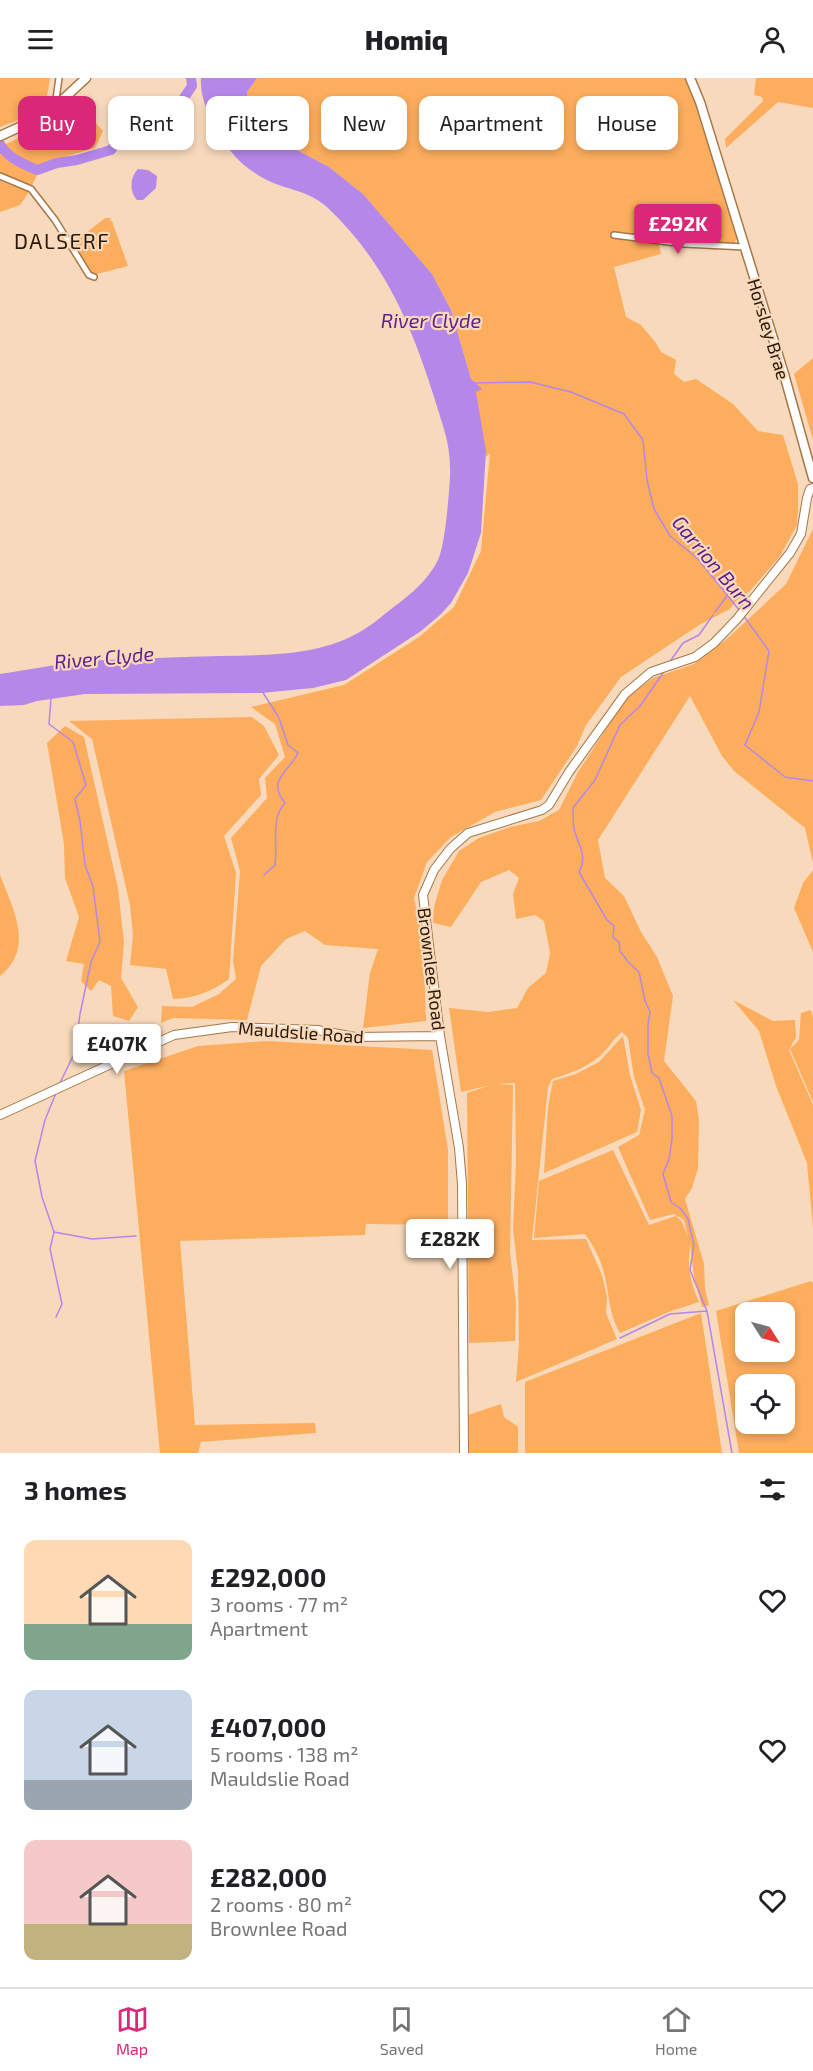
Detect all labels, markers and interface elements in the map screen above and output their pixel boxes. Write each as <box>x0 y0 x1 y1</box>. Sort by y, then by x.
icon: menu <box>24 23 57 56</box>
text: Homiq <box>365 23 448 55</box>
icon: person <box>756 23 789 56</box>
chip: Buy <box>18 96 96 150</box>
chip: Rent <box>108 96 194 150</box>
chip: Filters <box>206 96 309 150</box>
chip: New <box>321 96 407 150</box>
chip: Apartment <box>419 96 564 150</box>
chip: House <box>576 96 678 150</box>
pin: £292K <box>636 204 720 255</box>
text: £292K <box>648 211 708 235</box>
district label: DALSERF <box>14 228 110 253</box>
street label: Horsley Brae <box>743 276 795 382</box>
water label: River Clyde <box>381 308 481 333</box>
water label: Garrion Burn <box>668 510 760 614</box>
water label: River Clyde <box>53 641 155 674</box>
street label: Brownlee Road <box>414 906 450 1032</box>
street label: Mauldslie Road <box>238 1017 364 1047</box>
pin: £407K <box>75 1024 159 1075</box>
text: £407K <box>87 1031 147 1055</box>
pin: £282K <box>408 1219 492 1270</box>
text: £282K <box>420 1226 480 1250</box>
north arrow <box>735 1302 795 1362</box>
map controls <box>735 1302 795 1434</box>
button: locate <box>735 1374 795 1434</box>
icon: filters <box>756 1473 789 1506</box>
text: 3 homes <box>24 1474 127 1505</box>
text: £292,000 <box>210 1561 326 1592</box>
icon: home <box>72 1564 144 1636</box>
icon: heart <box>756 1584 789 1617</box>
text: 3 rooms · 77 m² <box>210 1592 348 1616</box>
text: Apartment <box>210 1616 308 1640</box>
text: £407,000 <box>210 1711 326 1742</box>
icon: home <box>72 1714 144 1786</box>
icon: heart <box>756 1734 789 1767</box>
text: 5 rooms · 138 m² <box>210 1742 358 1766</box>
text: Mauldslie Road <box>210 1766 350 1790</box>
text: £282,000 <box>210 1861 327 1892</box>
icon: home <box>72 1864 144 1936</box>
icon: heart <box>756 1884 789 1917</box>
text: 2 rooms · 80 m² <box>210 1892 352 1916</box>
text: Brownlee Road <box>210 1916 348 1940</box>
tab: Map <box>116 2003 149 2058</box>
tab: Saved <box>380 2003 424 2058</box>
tab: Home <box>655 2003 697 2058</box>

